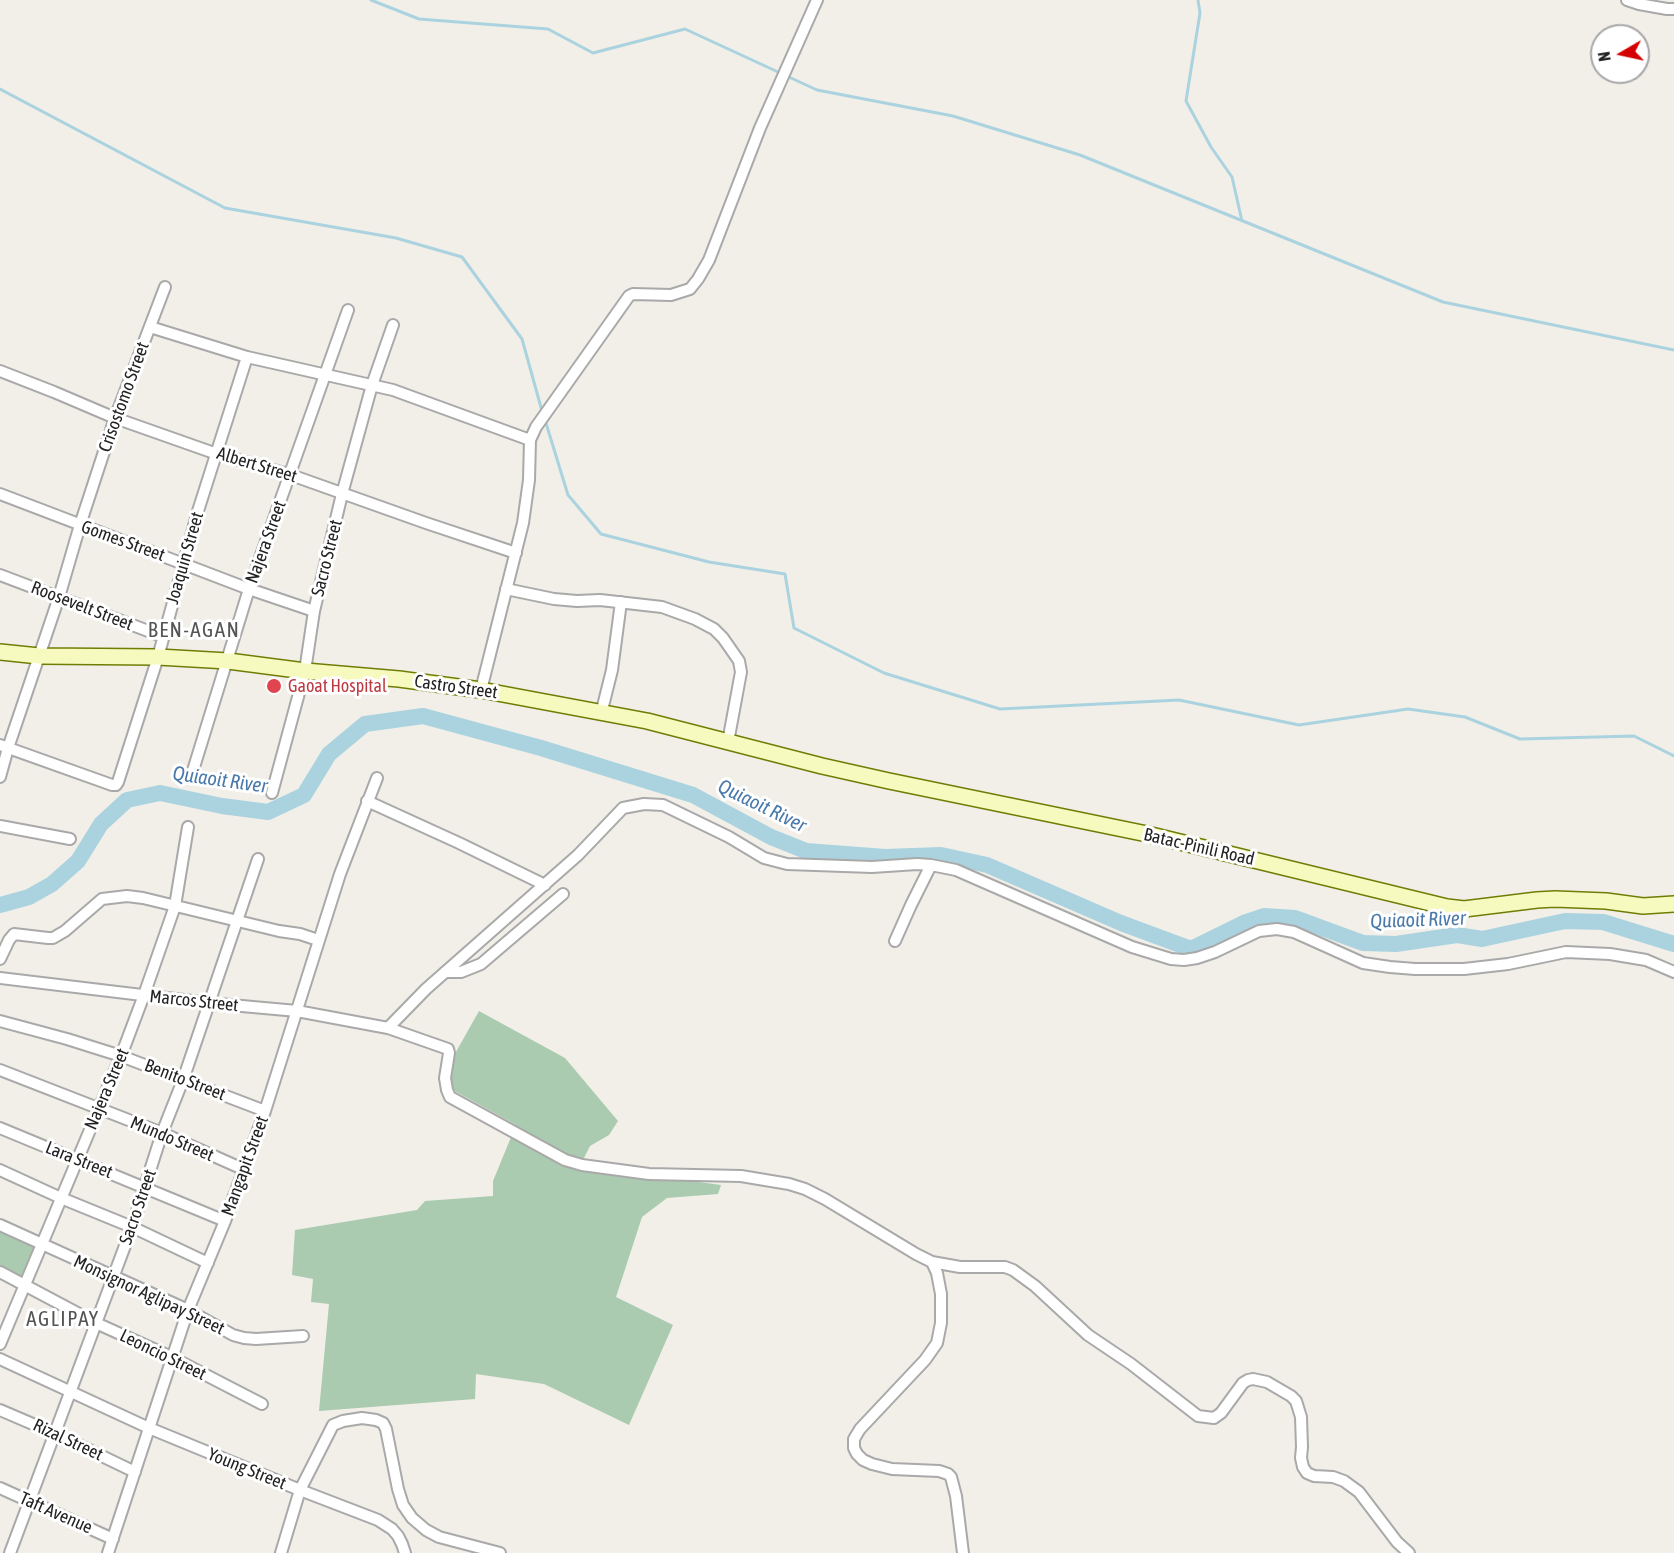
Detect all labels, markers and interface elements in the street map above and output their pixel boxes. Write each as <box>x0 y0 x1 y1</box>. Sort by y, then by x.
north arrow <box>1590 24 1650 84</box>
text: N <box>1595 50 1614 63</box>
street label: Crisostomo Street <box>94 339 154 455</box>
street label: Albert Street <box>214 443 300 487</box>
street label: Najera Street <box>241 498 291 586</box>
street label: Joaquin Street <box>162 510 208 606</box>
street label: Gomes Street <box>78 516 168 566</box>
street label: Sacro Street <box>307 517 347 599</box>
street label: Roosevelt Street <box>28 577 136 635</box>
district label: BEN-AGAN <box>148 617 240 643</box>
street label: Castro Street <box>413 670 499 704</box>
place label: Gaoat Hospital <box>288 675 387 697</box>
marker: Gaoat Hospital <box>265 677 283 695</box>
water label: Quiaoit River <box>171 761 269 799</box>
water label: Quiaoit River <box>714 774 810 838</box>
street label: Batac-Pinili Road <box>1142 824 1256 870</box>
water label: Quiaoit River <box>1370 906 1466 934</box>
street label: Marcos Street <box>149 986 239 1016</box>
street label: Najera Street <box>80 1045 134 1133</box>
street label: Benito Street <box>141 1055 229 1105</box>
street label: Mundo Street <box>127 1112 217 1166</box>
street label: Mangapit Street <box>217 1113 273 1219</box>
street label: Lara Street <box>42 1137 116 1183</box>
street label: Sacro Street <box>115 1166 161 1248</box>
street label: Monsignor Aglipay Street <box>70 1251 228 1339</box>
district label: AGLIPAY <box>26 1306 100 1332</box>
street label: Leoncio Street <box>116 1325 210 1385</box>
street label: Rizal Street <box>30 1414 106 1466</box>
street label: Young Street <box>205 1444 289 1494</box>
street label: Taft Avenue <box>16 1487 96 1539</box>

